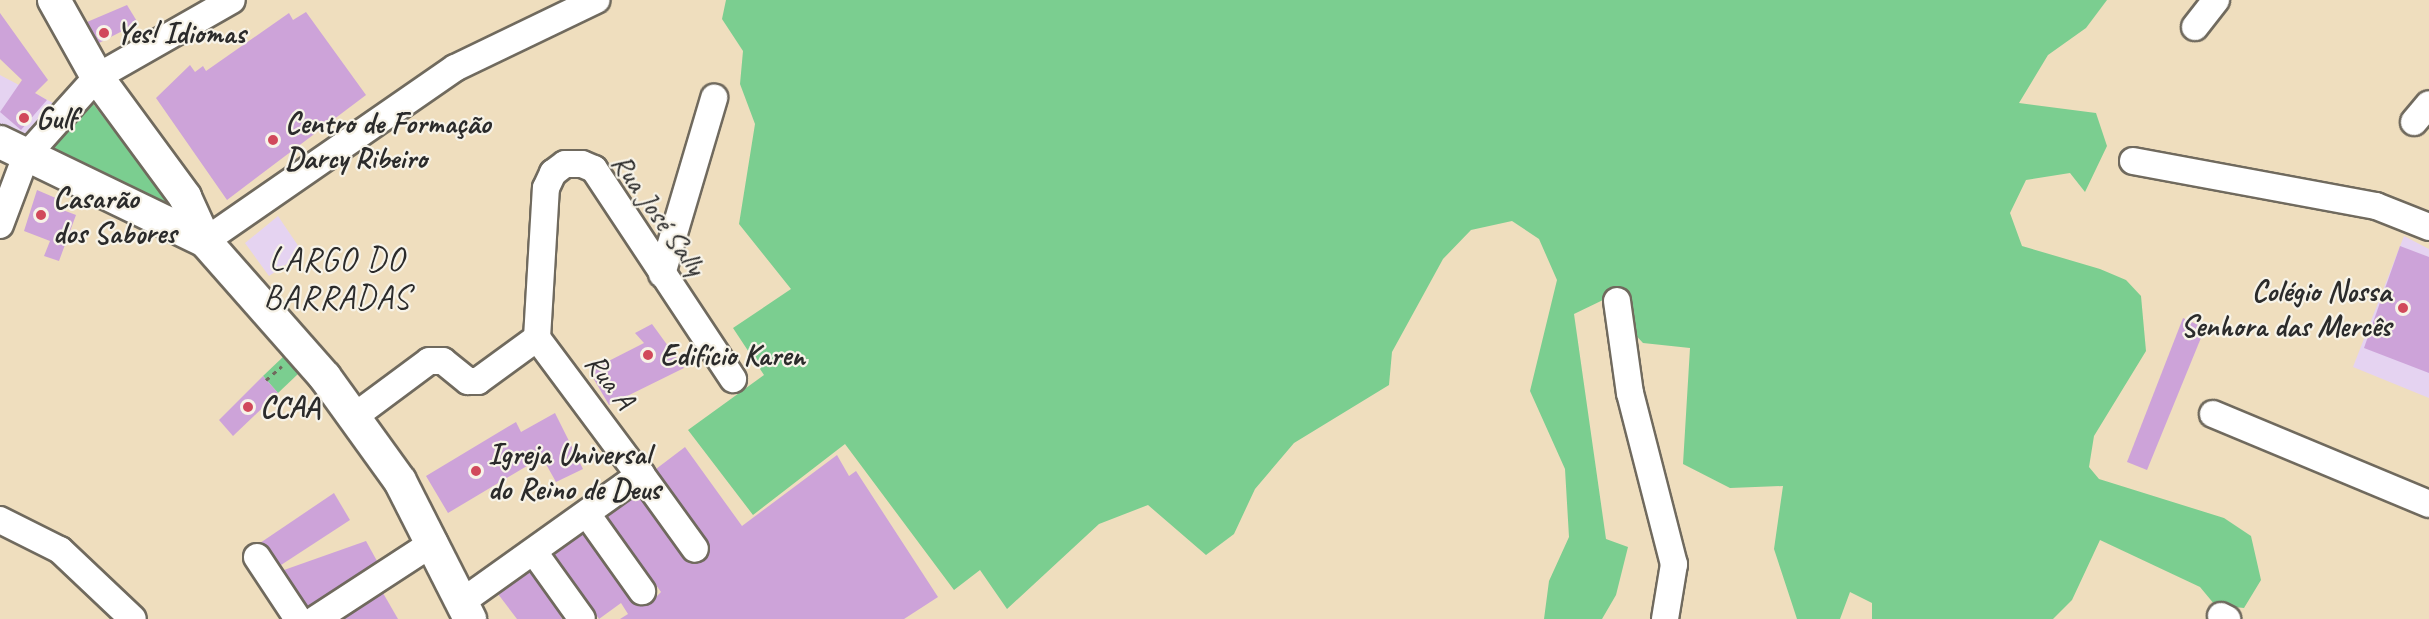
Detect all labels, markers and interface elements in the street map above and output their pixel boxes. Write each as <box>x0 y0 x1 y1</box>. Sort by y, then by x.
place label: Yes! Idiomas <box>116 15 246 51</box>
marker: Yes! Idiomas <box>97 26 111 40</box>
place label: Gulf <box>36 100 77 136</box>
place label: Centro de Formação Darcy Ribeiro <box>285 105 492 176</box>
marker: Gulf <box>17 111 31 125</box>
marker: Centro de Formação Darcy Ribeiro <box>266 133 280 147</box>
street label: Rua José Sally <box>604 146 714 282</box>
place label: Casarão dos Sabores <box>53 180 177 250</box>
marker: Casarão dos Sabores <box>34 208 48 222</box>
district label: LARGO DO BARRADAS <box>265 240 409 318</box>
place label: Colégio Nossa Senhora das Mercês <box>2181 273 2391 344</box>
marker: Colégio Nossa Senhora das Mercês <box>2396 301 2410 315</box>
place label: Edifício Karen <box>660 337 805 373</box>
street label: Rua A <box>577 346 643 416</box>
marker: Edifício Karen <box>641 348 655 362</box>
place label: CCAA <box>260 389 319 425</box>
marker: CCAA <box>241 400 255 414</box>
place label: Igreja Universal do Reino de Deus <box>488 436 661 506</box>
marker: Igreja Universal do Reino de Deus <box>469 464 483 478</box>

